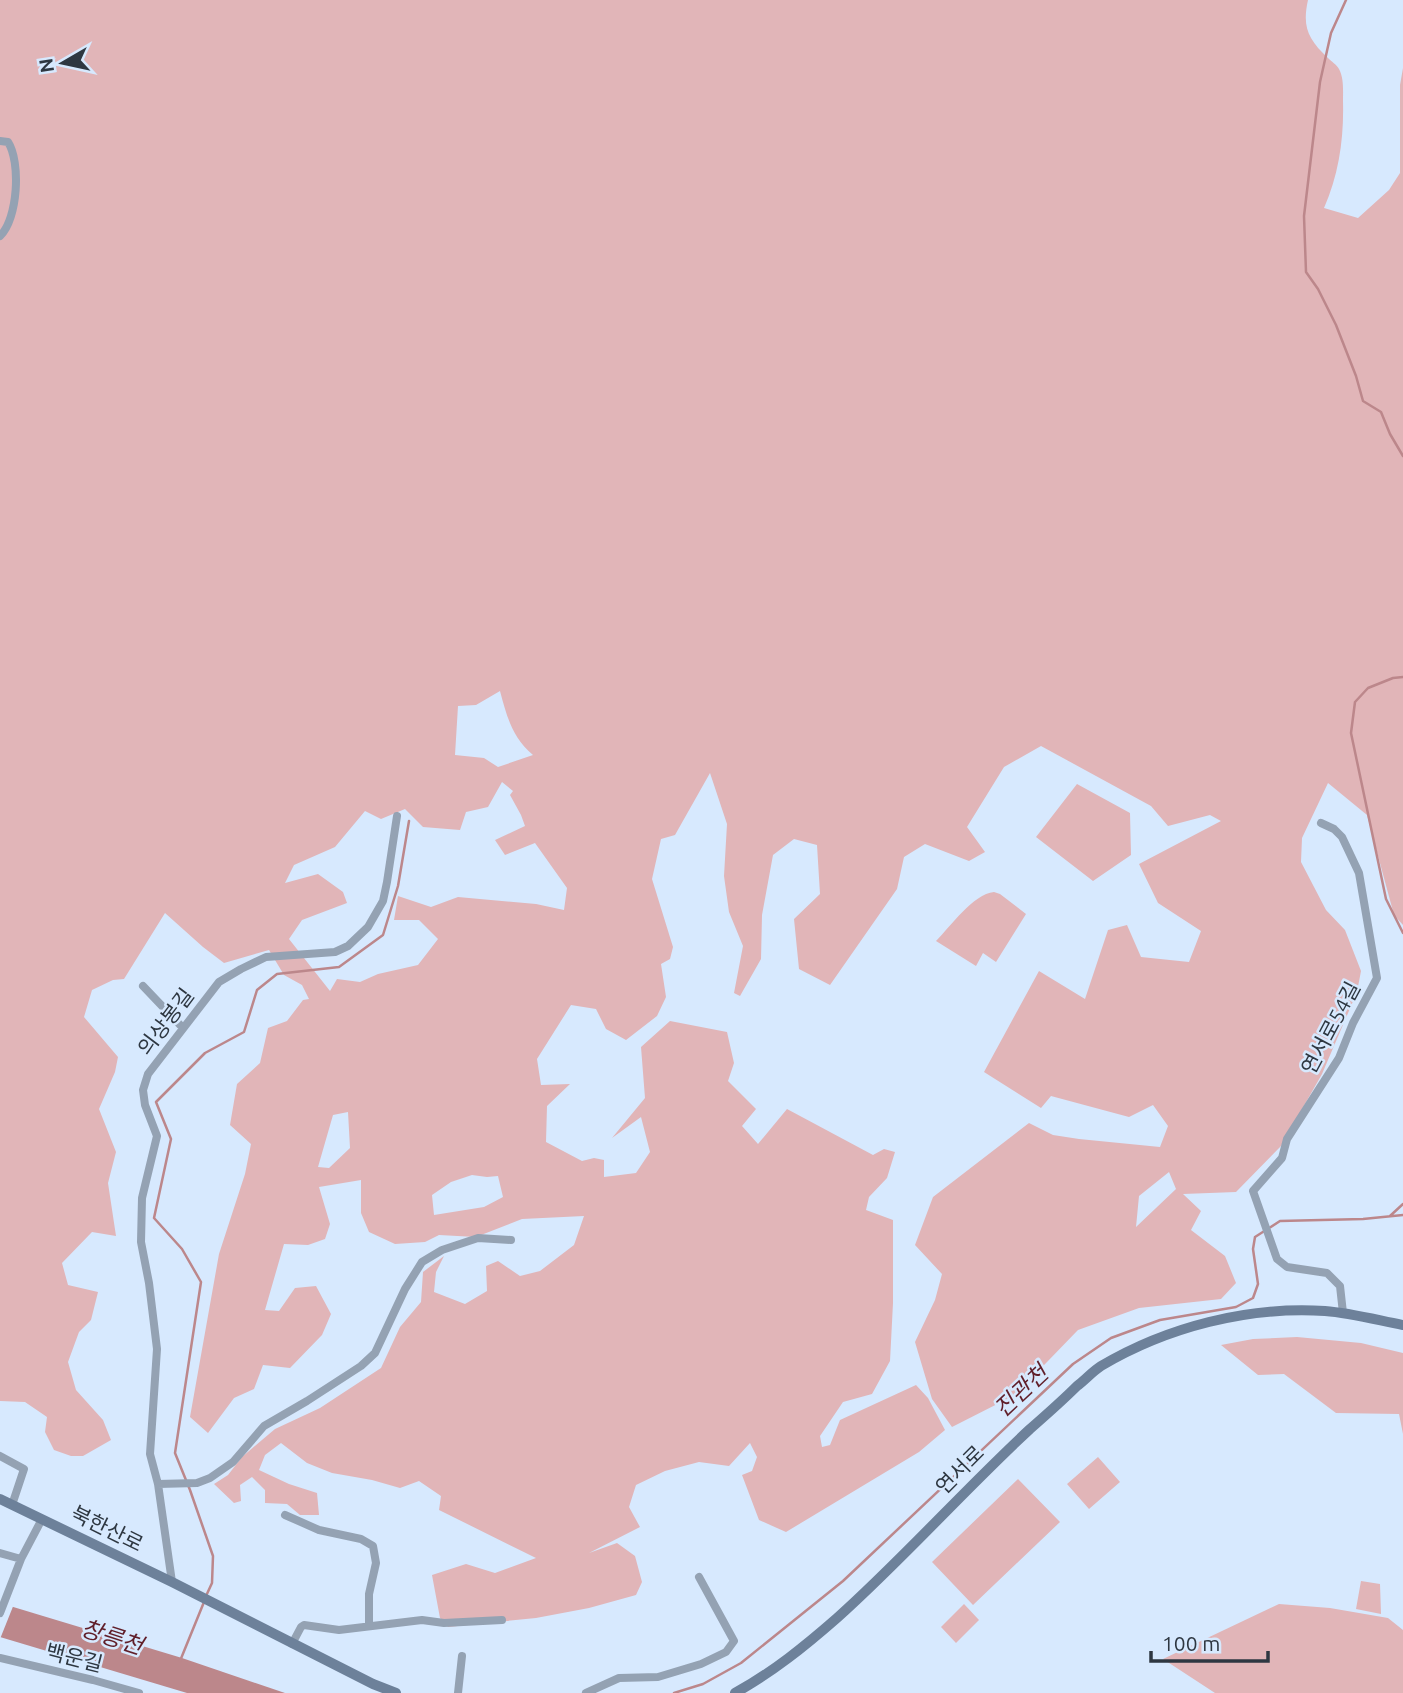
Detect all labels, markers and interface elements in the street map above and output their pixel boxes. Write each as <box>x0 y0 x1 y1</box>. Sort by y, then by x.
north arrow <box>28 28 98 98</box>
text: N <box>34 57 58 74</box>
street label: 연서로54길 <box>1296 977 1364 1078</box>
street label: 의상봉길 <box>132 983 198 1059</box>
water label: 진관천 <box>989 1358 1054 1421</box>
street label: 연서로 <box>930 1440 988 1498</box>
street label: 북한산로 <box>67 1500 147 1556</box>
water label: 창릉천 <box>78 1615 149 1659</box>
scale bar <box>1151 1620 1268 1664</box>
text: 100 m <box>1162 1631 1220 1655</box>
street label: 백운길 <box>43 1638 105 1676</box>

